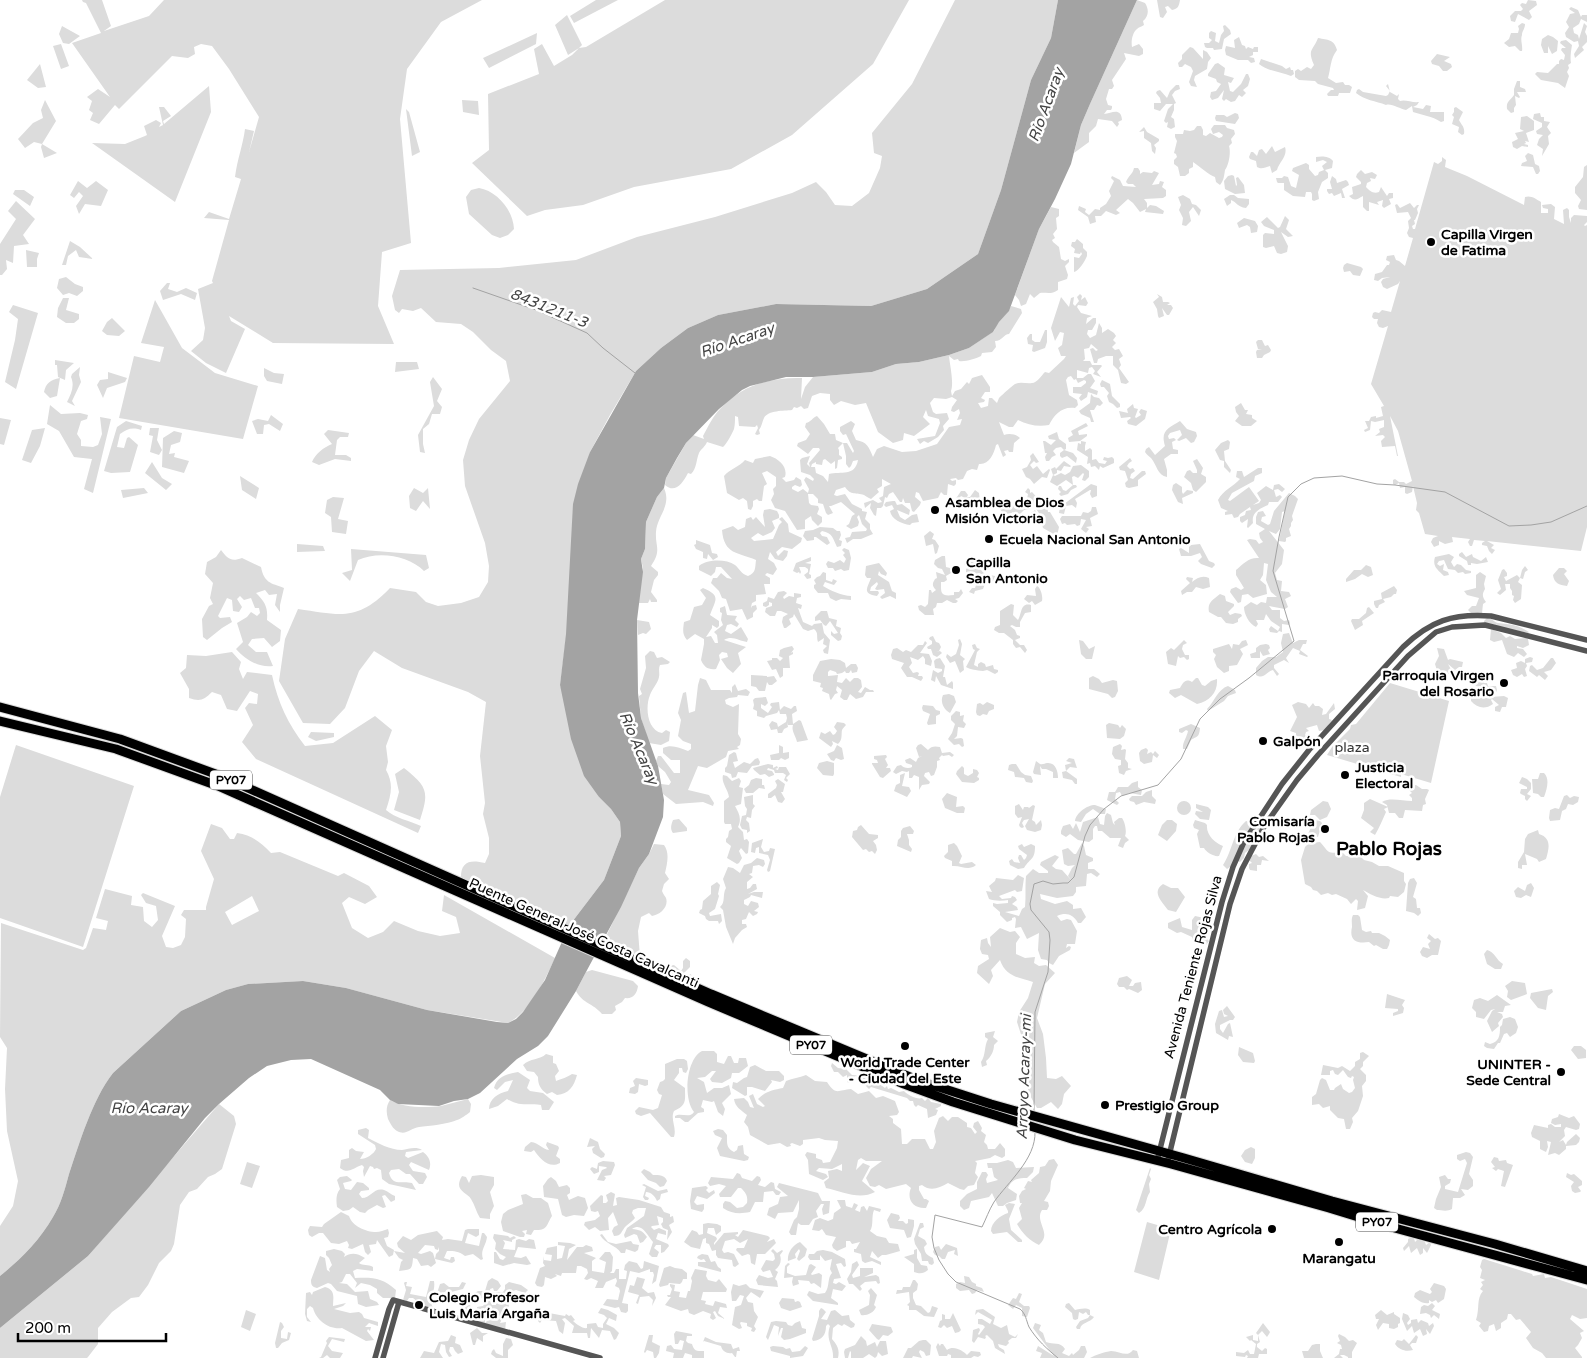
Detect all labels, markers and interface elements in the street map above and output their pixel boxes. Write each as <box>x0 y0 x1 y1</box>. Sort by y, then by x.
water label: Río Acaray <box>1024 64 1068 144</box>
place label: Capilla Virgen de Fatima <box>1441 226 1533 259</box>
marker: Capilla Virgen de Fatima <box>1425 236 1437 248</box>
water label: 8431211-3 <box>508 284 592 332</box>
water label: Río Acaray <box>698 318 778 361</box>
place label: Asamblea de Dios Misión Victoria <box>945 494 1064 527</box>
marker: Asamblea de Dios Misión Victoria <box>929 504 941 516</box>
place label: Ecuela Nacional San Antonio <box>999 531 1191 548</box>
marker: Ecuela Nacional San Antonio <box>983 533 995 545</box>
place label: Capilla San Antonio <box>966 554 1048 587</box>
marker: Capilla San Antonio <box>950 564 962 576</box>
place label: Parroquia Virgen del Rosario <box>1382 667 1494 700</box>
marker: Parroquia Virgen del Rosario <box>1498 677 1510 689</box>
water label: Río Acaray <box>616 709 663 789</box>
place label: Galpón <box>1273 733 1321 750</box>
marker: Galpón <box>1257 735 1269 747</box>
park label: plaza <box>1334 739 1370 756</box>
place label: Justicia Electoral <box>1354 759 1413 792</box>
marker: Justicia Electoral <box>1339 769 1351 781</box>
road number: PY07 <box>210 770 252 790</box>
place label: Comisaría Pablo Rojas <box>1237 813 1315 846</box>
marker: Comisaría Pablo Rojas <box>1319 823 1331 835</box>
district label: Pablo Rojas <box>1336 838 1442 861</box>
street label: Avenida Teniente Rojas Silva <box>1160 873 1226 1061</box>
street label: Puente General José Costa Cavalcanti <box>466 874 702 992</box>
water label: Arroyo Acaray-mi <box>1013 1012 1035 1140</box>
road number: PY07 <box>790 1036 832 1054</box>
marker: World Trade Center - Ciudad del Este <box>899 1040 911 1052</box>
place label: World Trade Center - Ciudad del Este <box>841 1054 970 1087</box>
place label: UNINTER - Sede Central <box>1466 1056 1551 1089</box>
marker: UNINTER - Sede Central <box>1555 1066 1567 1078</box>
place label: Prestigio Group <box>1115 1097 1219 1114</box>
water label: Río Acaray <box>111 1099 189 1117</box>
marker: Prestigio Group <box>1099 1099 1111 1111</box>
road number: PY07 <box>1356 1212 1398 1232</box>
place label: Centro Agrícola <box>1158 1221 1262 1238</box>
marker: Centro Agrícola <box>1266 1223 1278 1235</box>
marker: Marangatu <box>1333 1236 1345 1248</box>
place label: Marangatu <box>1302 1250 1376 1267</box>
place label: Colegio Profesor Luis María Argaña <box>429 1289 550 1322</box>
marker: Colegio Profesor Luis María Argaña <box>413 1299 425 1311</box>
scale bar <box>18 1310 165 1342</box>
text: 200 m <box>25 1319 71 1337</box>

